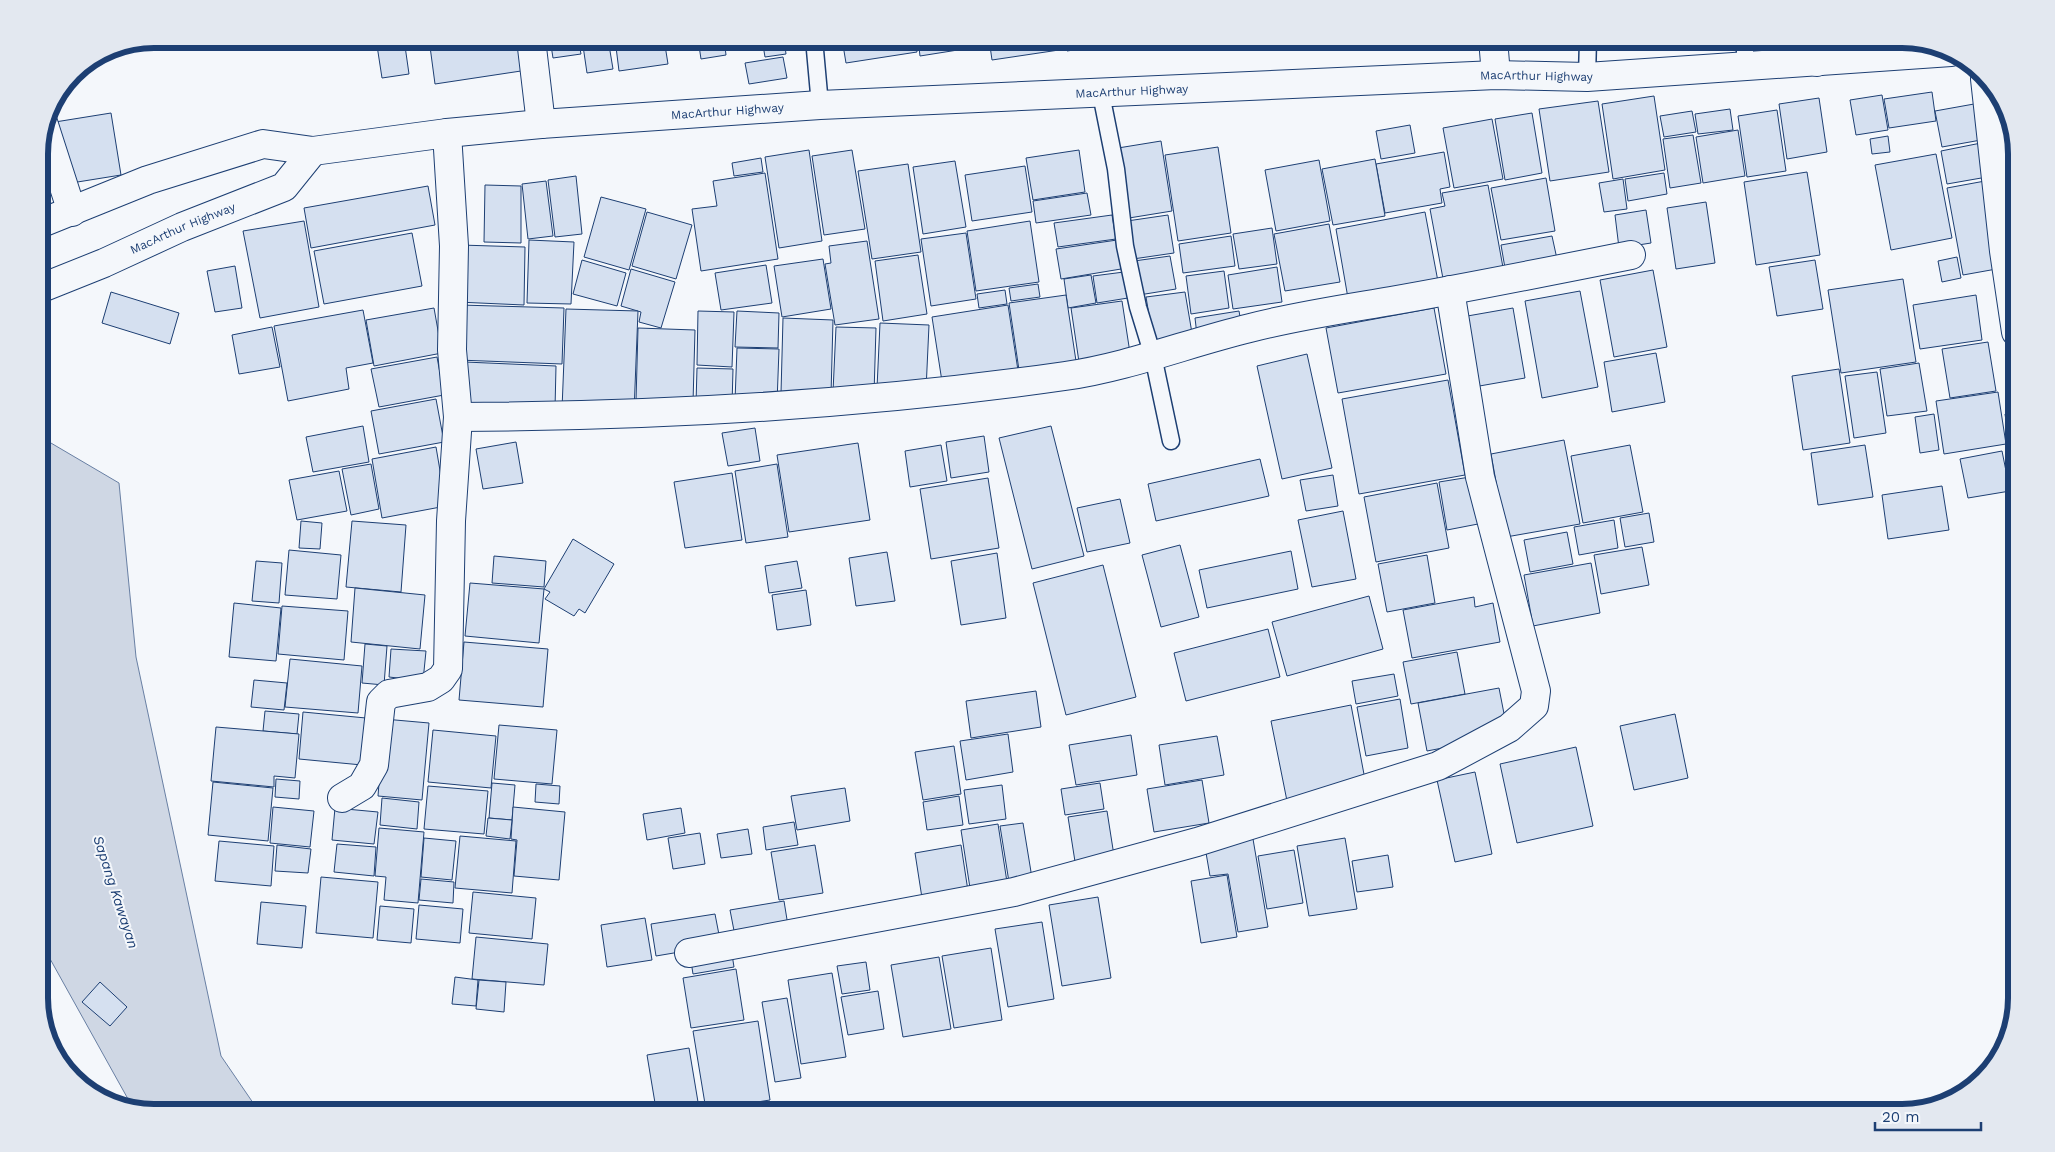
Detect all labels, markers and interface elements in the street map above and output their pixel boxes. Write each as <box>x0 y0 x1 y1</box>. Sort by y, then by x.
street label: MacArthur Highway <box>1480 68 1594 84</box>
street label: MacArthur Highway <box>1075 82 1189 101</box>
street label: MacArthur Highway <box>671 100 785 122</box>
street label: MacArthur Highway <box>128 200 238 257</box>
water label: Sapang Kawayan <box>90 834 142 950</box>
scale bar <box>1875 1100 1981 1132</box>
text: 20 m <box>1882 1108 1920 1126</box>

